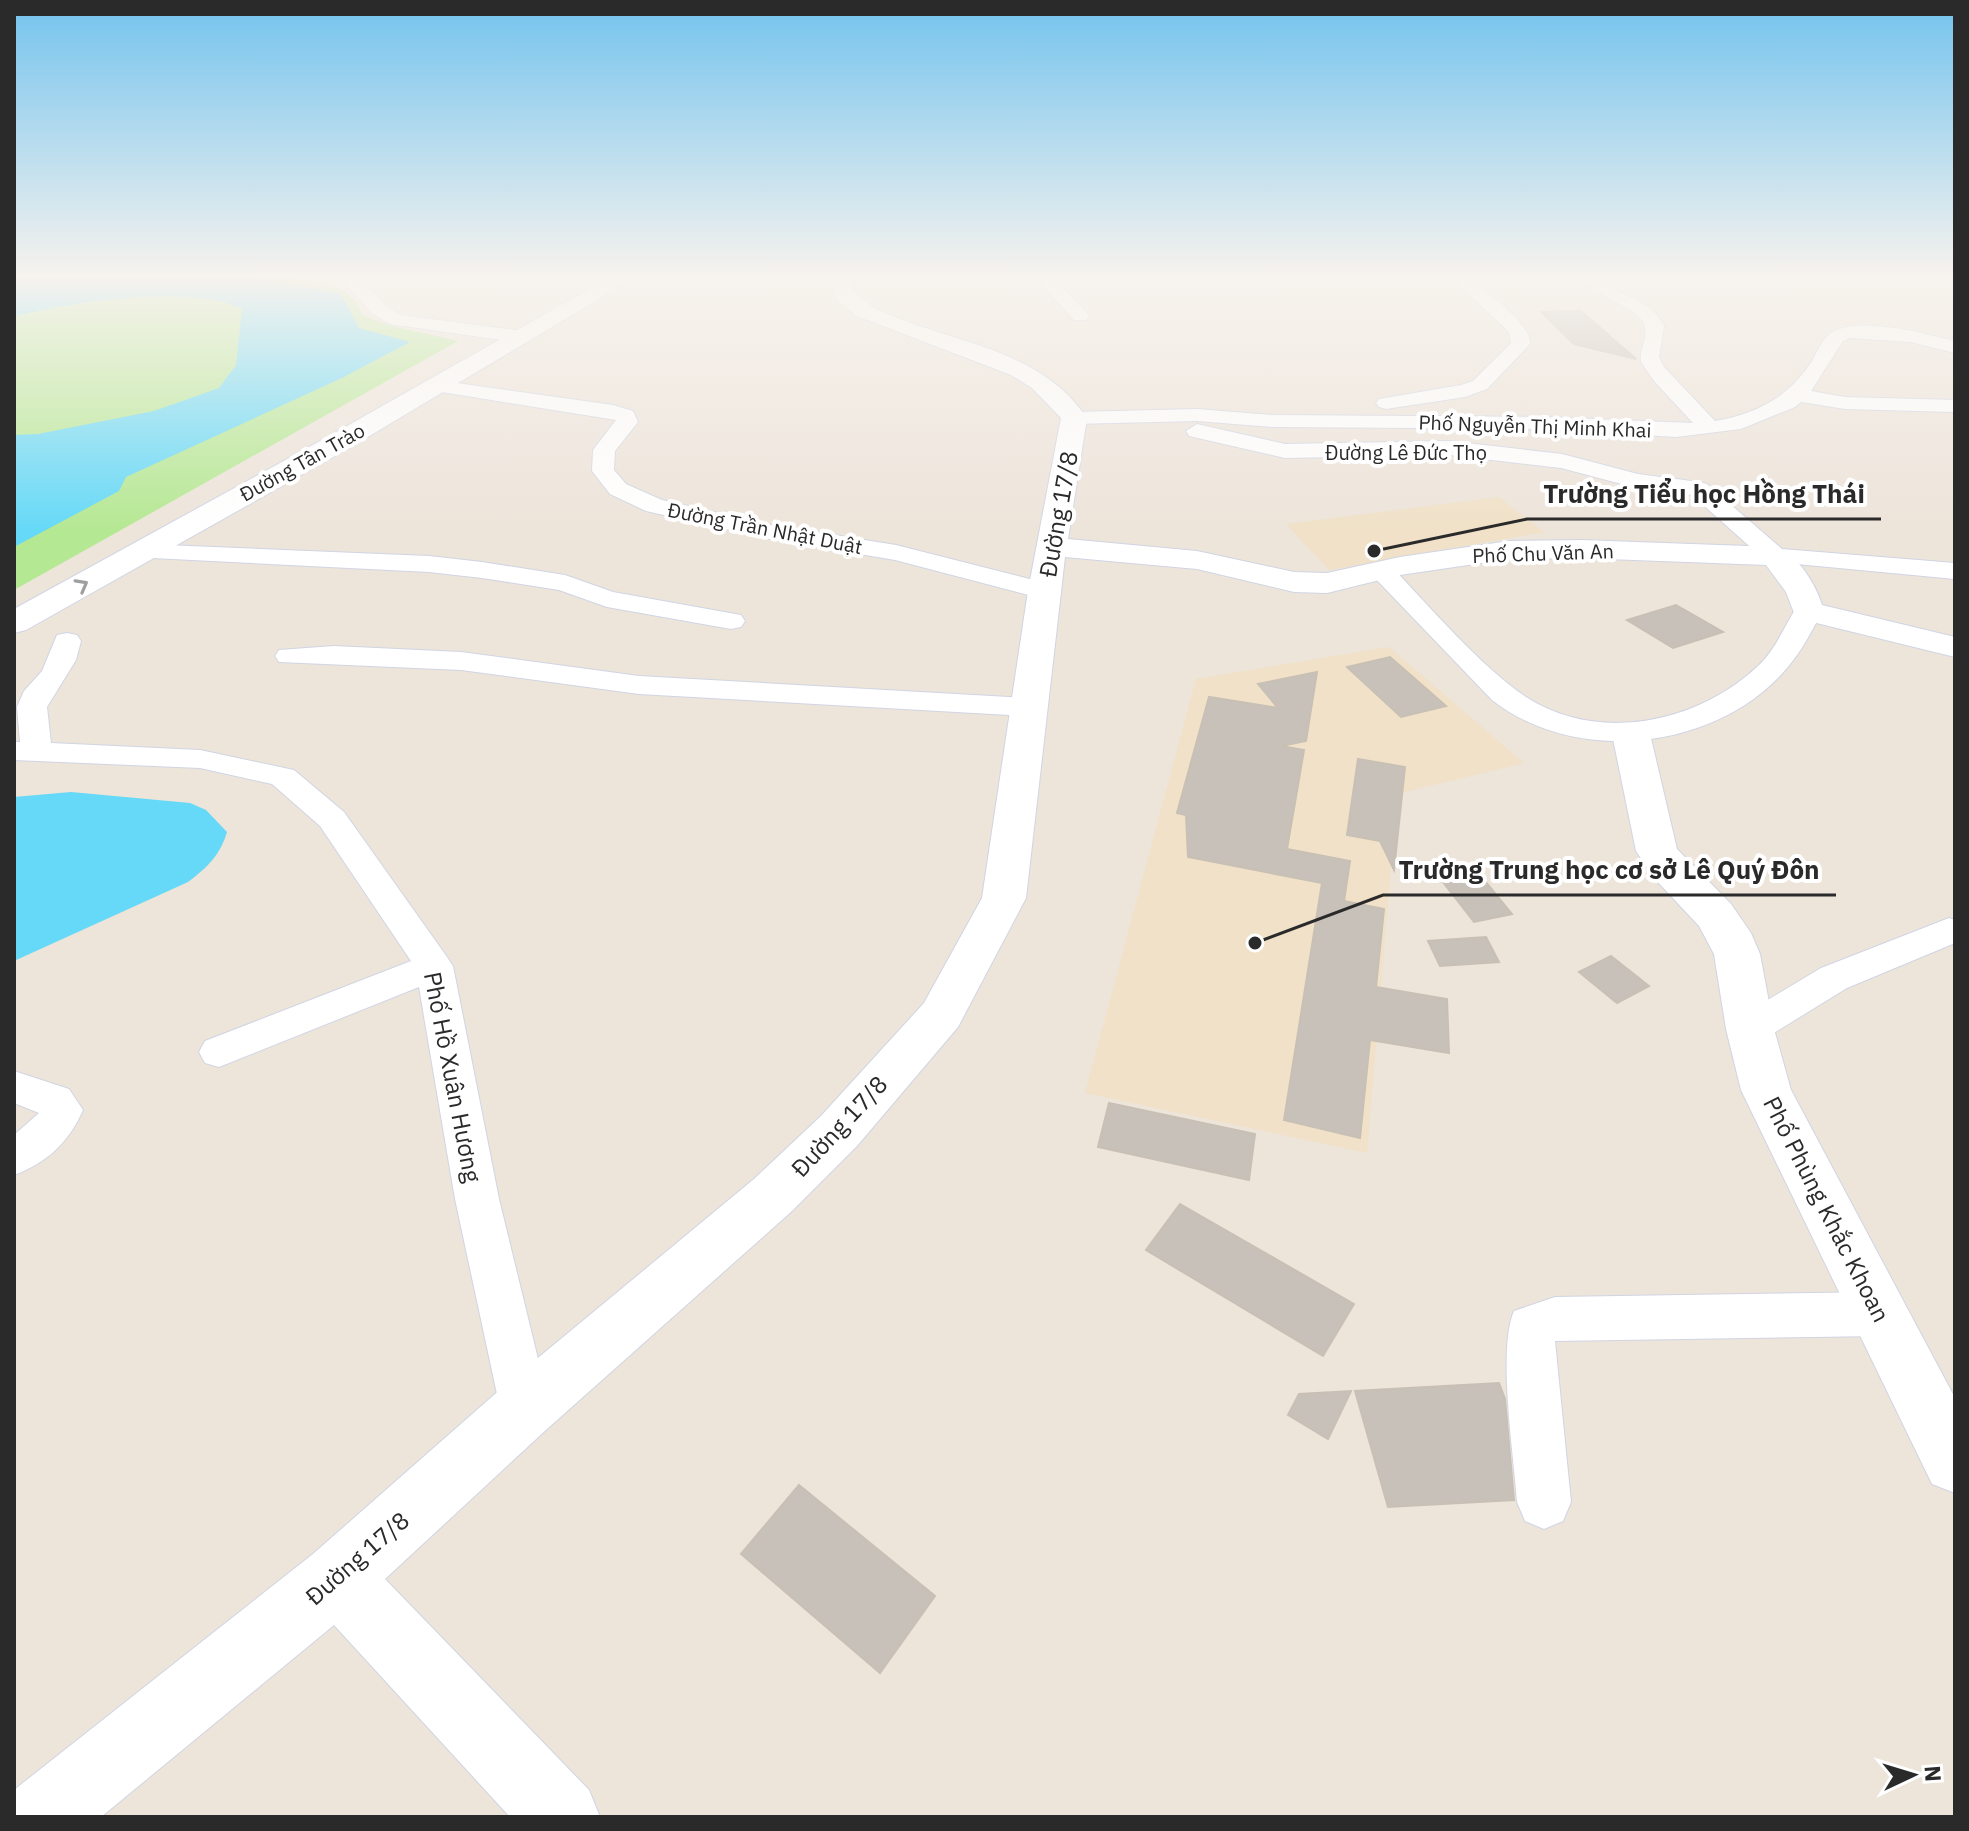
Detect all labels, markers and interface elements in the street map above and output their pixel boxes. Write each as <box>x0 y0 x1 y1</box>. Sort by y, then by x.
street label: Phố Nguyễn Thị Minh Khai <box>1418 408 1652 444</box>
street label: Đường Tân Trào <box>235 416 369 508</box>
street label: Đường Lê Đức Thọ <box>1325 439 1487 466</box>
street label: Đường 17/8 <box>1031 448 1085 580</box>
callout: Trường Tiểu học Hồng Thái <box>1527 469 1881 519</box>
text: Trường Tiểu học Hồng Thái <box>1543 476 1865 510</box>
street label: Đường Trần Nhật Duật <box>665 496 865 560</box>
street label: Phố Chu Văn An <box>1472 537 1614 569</box>
one-way arrow <box>74 580 89 595</box>
callout: Trường Trung học cơ sở Lê Quý Đôn <box>1383 845 1836 895</box>
text: Trường Trung học cơ sở Lê Quý Đôn <box>1398 852 1820 886</box>
street label: Phố Hồ Xuân Hương <box>417 969 489 1185</box>
street label: Đường 17/8 <box>784 1068 894 1184</box>
street label: Phố Phùng Khắc Khoan <box>1756 1091 1898 1327</box>
street label: Đường 17/8 <box>298 1504 416 1612</box>
north arrow <box>1873 1735 1953 1815</box>
text: N <box>1918 1765 1948 1783</box>

